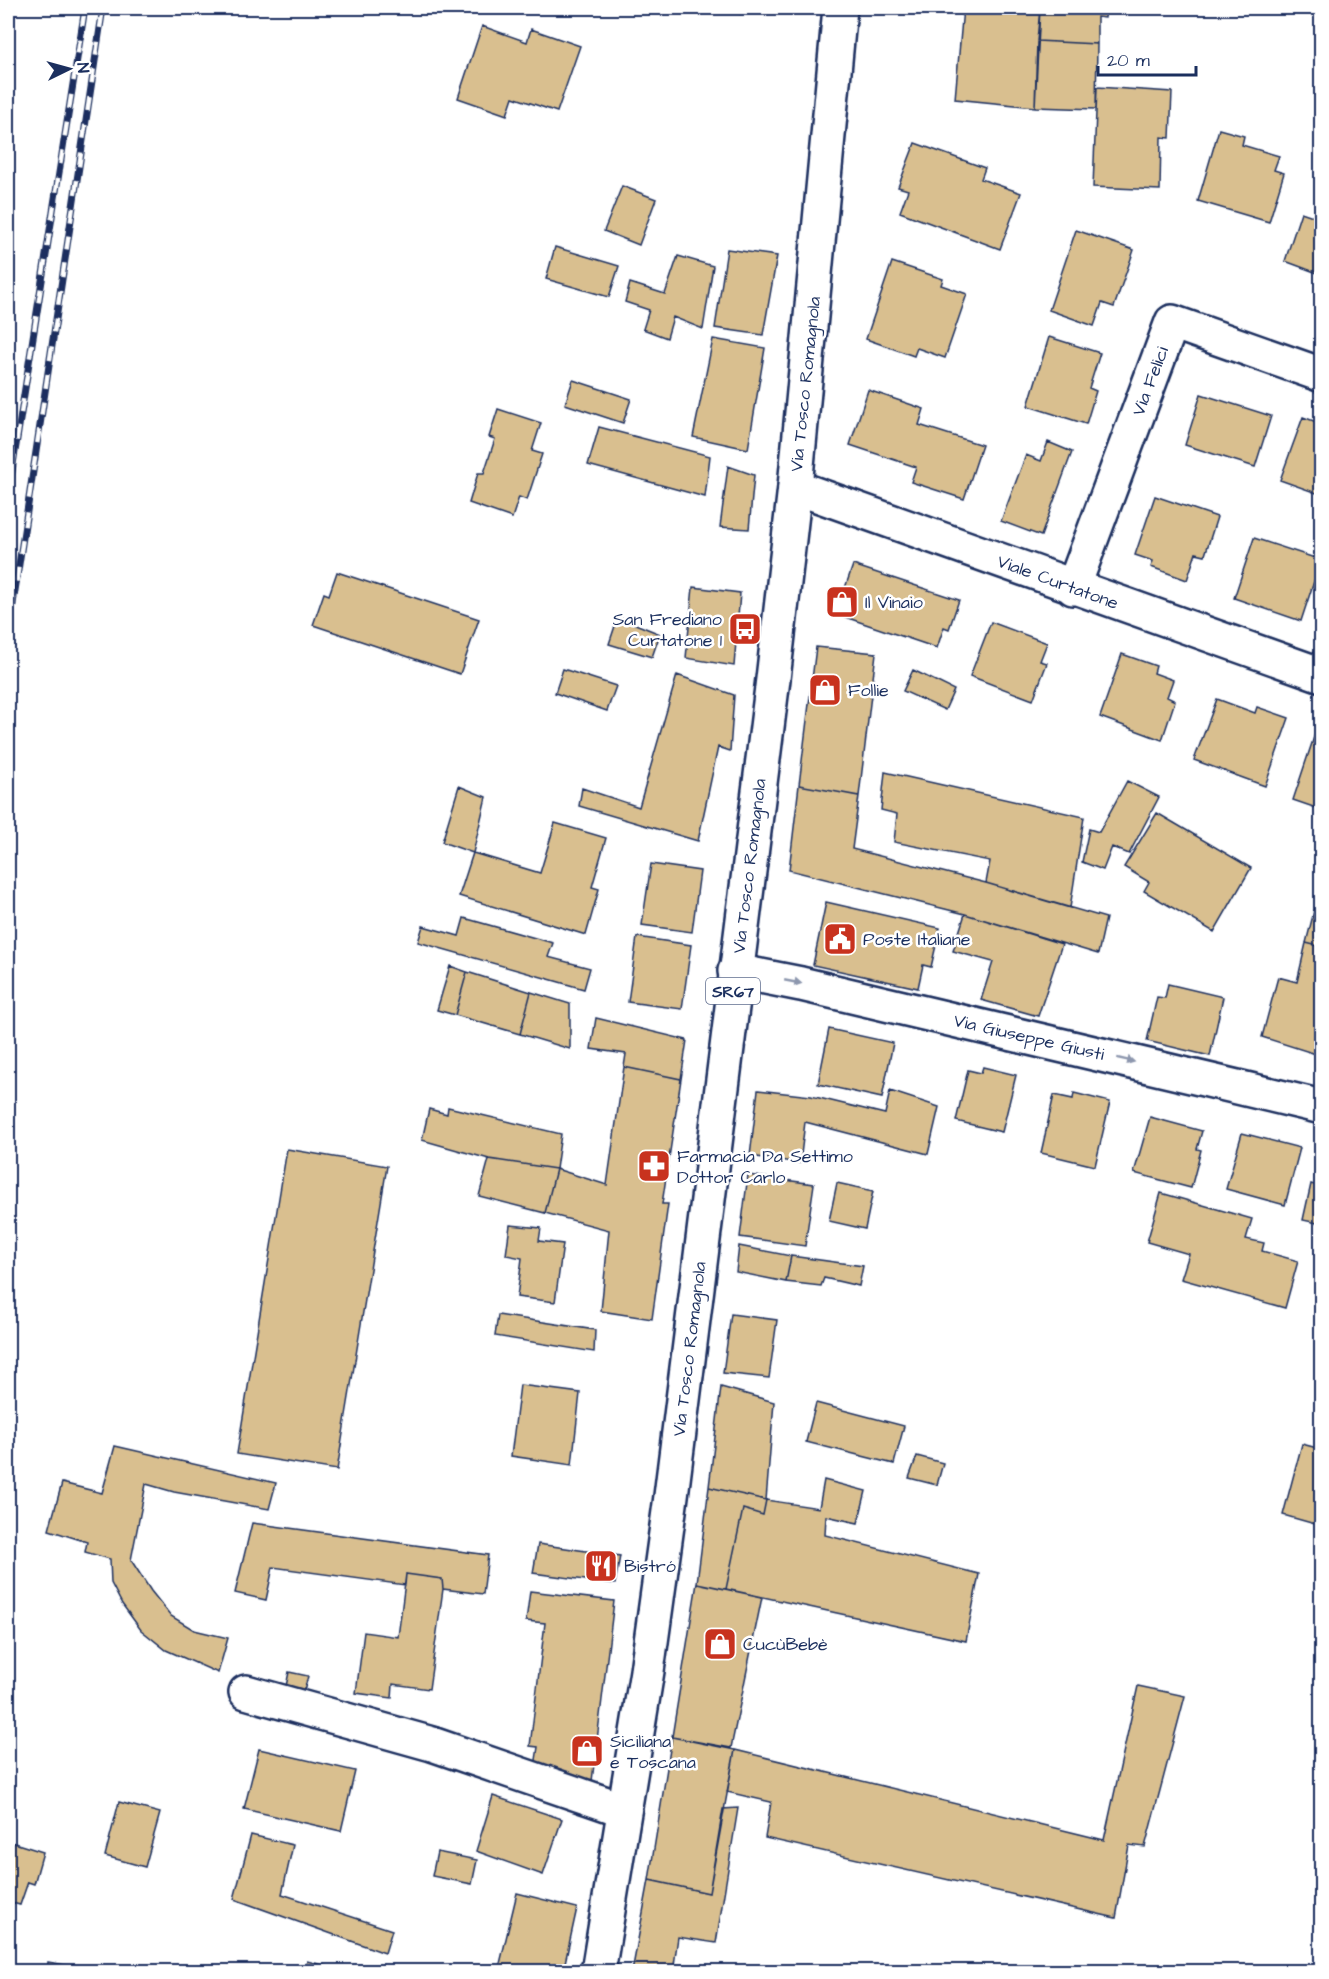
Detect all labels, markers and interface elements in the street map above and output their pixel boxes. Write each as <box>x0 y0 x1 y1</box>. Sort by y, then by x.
north arrow <box>39 39 99 99</box>
scale bar <box>1098 39 1196 77</box>
text: 20 m <box>1107 48 1150 73</box>
text: N <box>72 62 94 74</box>
street label: Via Tosco Romagnola <box>784 295 828 473</box>
street label: Via Felici <box>1126 343 1175 419</box>
street label: Viale Curtatone <box>994 549 1122 616</box>
shop icon: Il Vinaio <box>824 584 860 620</box>
place label: Il Vinaio <box>865 590 923 615</box>
place label: San Frediano Curtatone 1 <box>613 607 722 653</box>
bus stop icon: San Frediano Curtatone 1 <box>727 611 763 647</box>
shop icon: Follie <box>807 672 843 708</box>
place label: Follie <box>848 678 889 703</box>
street label: Via Tosco Romagnola <box>726 777 774 955</box>
public building icon: Poste Italiane <box>822 921 858 957</box>
place label: Poste Italiane <box>863 927 971 952</box>
road number: SR67 <box>706 978 760 1004</box>
one-way arrow <box>783 978 802 987</box>
street label: Via Giuseppe Giusti <box>951 1008 1107 1067</box>
one-way arrow <box>1116 1056 1135 1066</box>
place label: Farmacia Da Settimo Dottor Carlo <box>677 1144 853 1190</box>
pharmacy icon: Farmacia Da Settimo Dottor Carlo <box>636 1148 672 1184</box>
street label: Via Tosco Romagnola <box>666 1260 714 1438</box>
restaurant icon: Bistró <box>583 1548 619 1584</box>
place label: Bistró <box>624 1554 676 1579</box>
shop icon: CucùBebè <box>702 1626 738 1662</box>
place label: CucùBebè <box>743 1632 828 1657</box>
place label: Siciliana e Toscana <box>610 1729 696 1775</box>
shop icon: Siciliana e Toscana <box>569 1733 605 1769</box>

